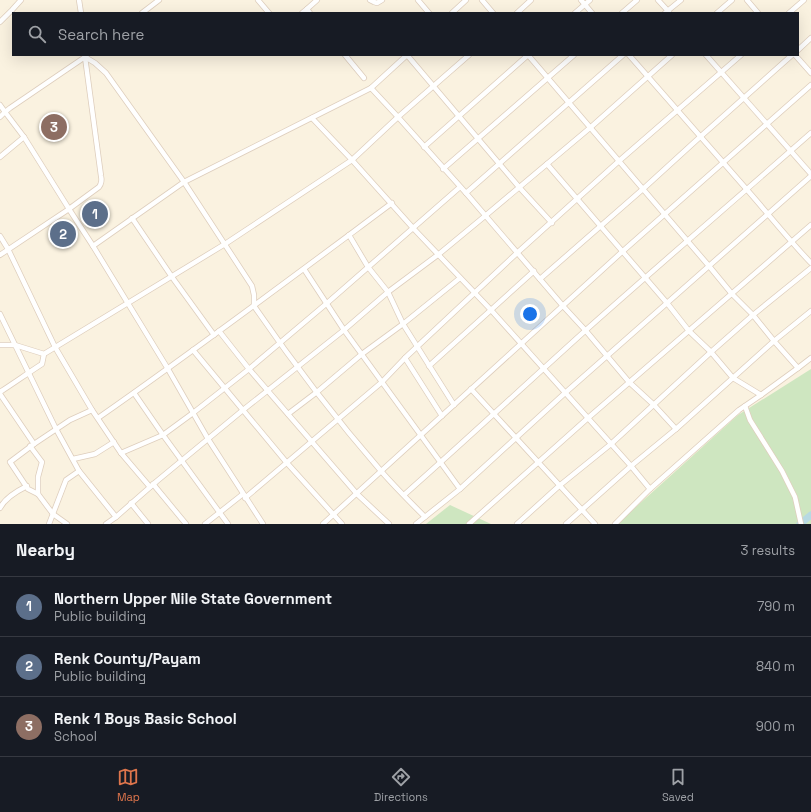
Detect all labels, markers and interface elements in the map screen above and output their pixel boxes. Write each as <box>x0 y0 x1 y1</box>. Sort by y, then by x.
search box <box>12 12 799 56</box>
icon: search <box>26 23 48 45</box>
text: Search here <box>58 25 144 44</box>
pin: 3 <box>41 112 67 142</box>
pin: 1 <box>82 199 108 229</box>
pin: 2 <box>50 219 76 249</box>
your location <box>520 304 540 324</box>
text: Nearby <box>16 539 75 561</box>
text: 3 results <box>741 542 795 559</box>
text: Northern Upper Nile State Government <box>54 589 332 608</box>
text: 1 <box>26 598 32 615</box>
text: 790 m <box>757 598 795 615</box>
text: Public building <box>54 608 146 625</box>
text: Renk County/Payam <box>54 649 201 668</box>
text: 2 <box>25 658 33 675</box>
text: 840 m <box>756 658 795 675</box>
text: Public building <box>54 668 146 685</box>
text: Renk 1 Boys Basic School <box>54 709 237 728</box>
text: 3 <box>25 718 33 735</box>
text: 900 m <box>756 718 795 735</box>
text: School <box>54 728 97 745</box>
tab: Map <box>117 766 140 804</box>
tab: Directions <box>374 766 428 804</box>
tab: Saved <box>662 766 694 804</box>

